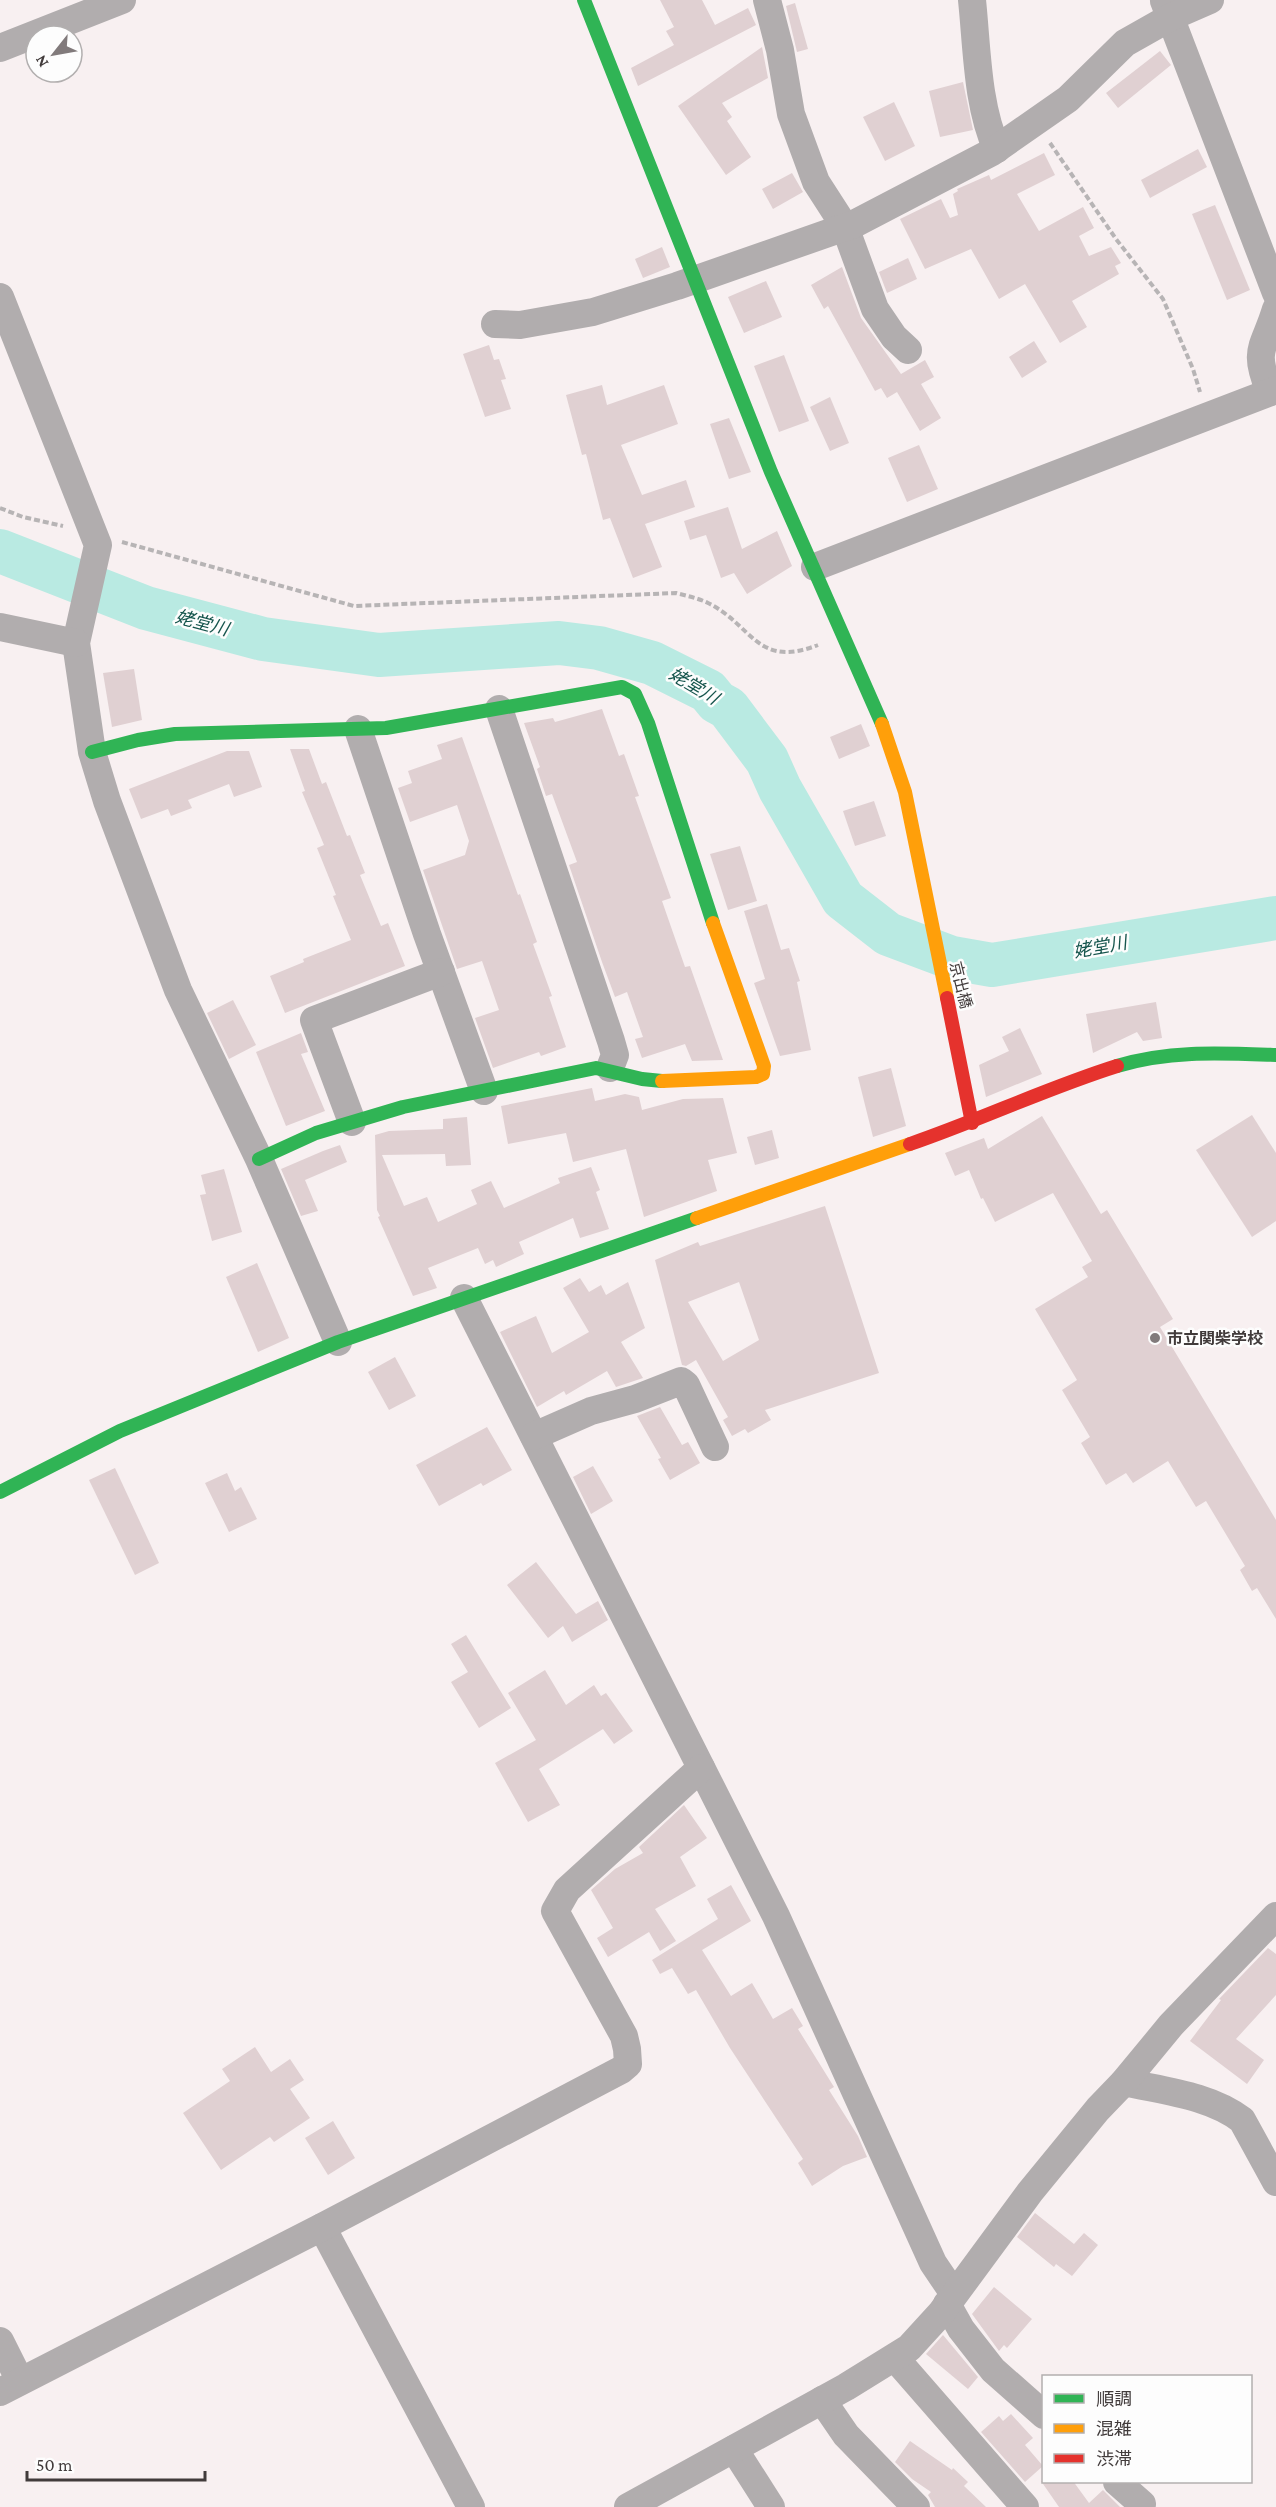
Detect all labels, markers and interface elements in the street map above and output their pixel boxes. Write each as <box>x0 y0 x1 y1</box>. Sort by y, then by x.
north arrow <box>24 24 84 84</box>
text: N <box>31 52 52 71</box>
water label: 姥堂川 <box>173 606 233 640</box>
water label: 姥堂川 <box>666 664 724 710</box>
water label: 姥堂川 <box>1072 932 1130 962</box>
street label: 京出橋 <box>947 960 975 1010</box>
place label: 市立関柴学校 <box>1167 1330 1263 1347</box>
marker: 市立関柴学校 <box>1148 1331 1162 1345</box>
legend <box>1042 2375 1252 2483</box>
text: 順調 <box>1096 2389 1132 2409</box>
text: 混雑 <box>1096 2419 1132 2439</box>
scale bar <box>27 2444 206 2482</box>
text: 渋滞 <box>1096 2449 1132 2469</box>
text: 50 m <box>36 2455 73 2475</box>

